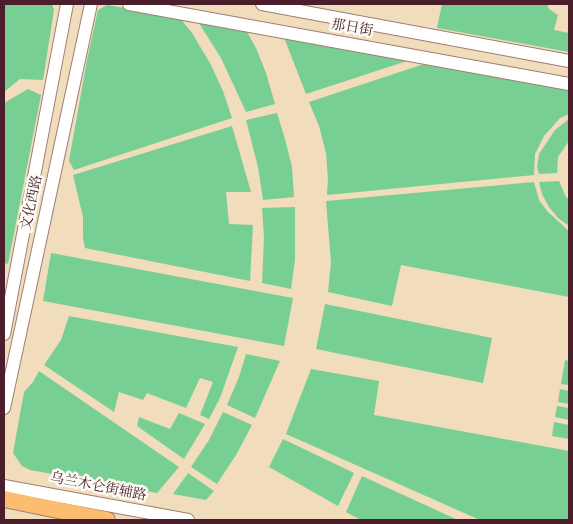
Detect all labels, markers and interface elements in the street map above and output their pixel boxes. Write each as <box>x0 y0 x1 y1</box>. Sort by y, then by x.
street label: 那日街 <box>330 17 374 41</box>
street label: 文化西路 <box>19 174 47 232</box>
street label: 乌兰木仑街辅路 <box>48 470 148 506</box>

